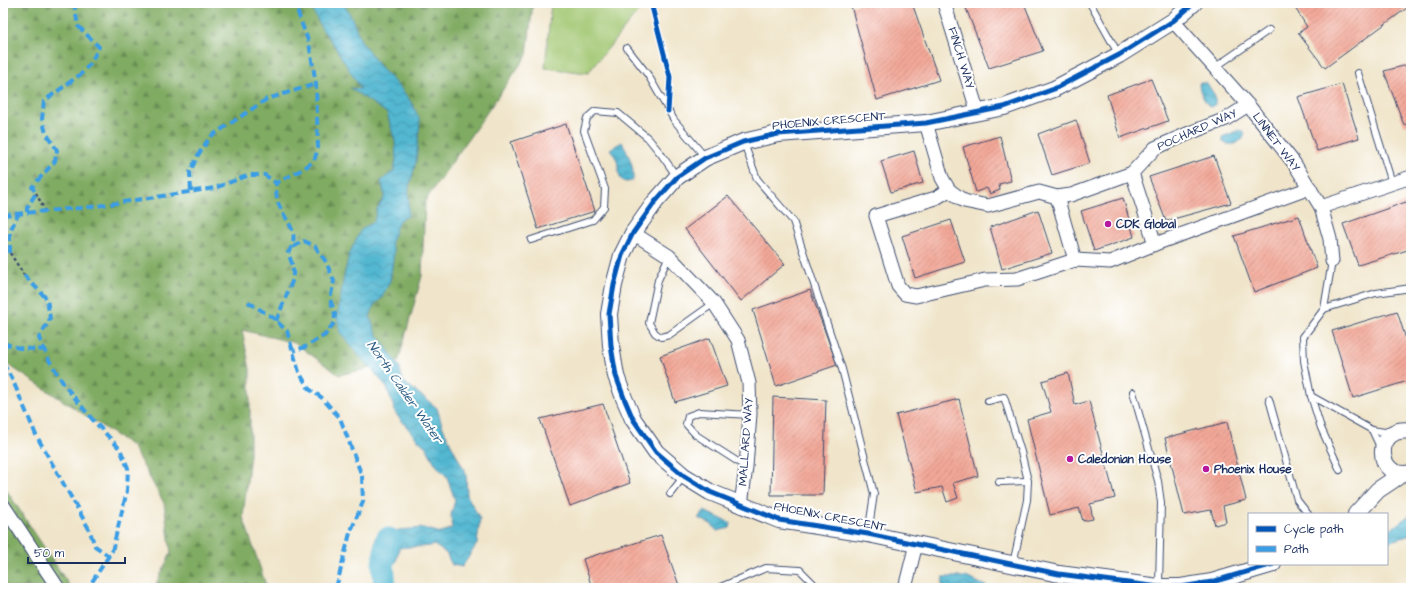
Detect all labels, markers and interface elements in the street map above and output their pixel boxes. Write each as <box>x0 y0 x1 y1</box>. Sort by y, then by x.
street label: FINCH WAY <box>944 25 979 91</box>
street label: POCHARD WAY <box>1154 105 1240 155</box>
street label: PHOENIX CRESCENT <box>772 108 887 134</box>
street label: LINNET WAY <box>1248 109 1304 176</box>
place label: CDK Global <box>1116 216 1176 233</box>
marker: CDK Global <box>1103 219 1113 229</box>
water label: North Calder Water <box>363 337 448 449</box>
street label: MALLARD WAY <box>734 397 758 487</box>
place label: Caledonian House <box>1078 451 1172 468</box>
marker: Caledonian House <box>1065 454 1075 464</box>
place label: Phoenix House <box>1214 461 1292 478</box>
marker: Phoenix House <box>1201 464 1211 474</box>
street label: PHOENIX CRESCENT <box>772 498 888 536</box>
legend <box>1248 513 1388 565</box>
text: Cycle path <box>1284 521 1343 539</box>
scale bar <box>28 539 125 565</box>
text: Path <box>1284 541 1309 558</box>
text: 50 m <box>34 545 65 562</box>

